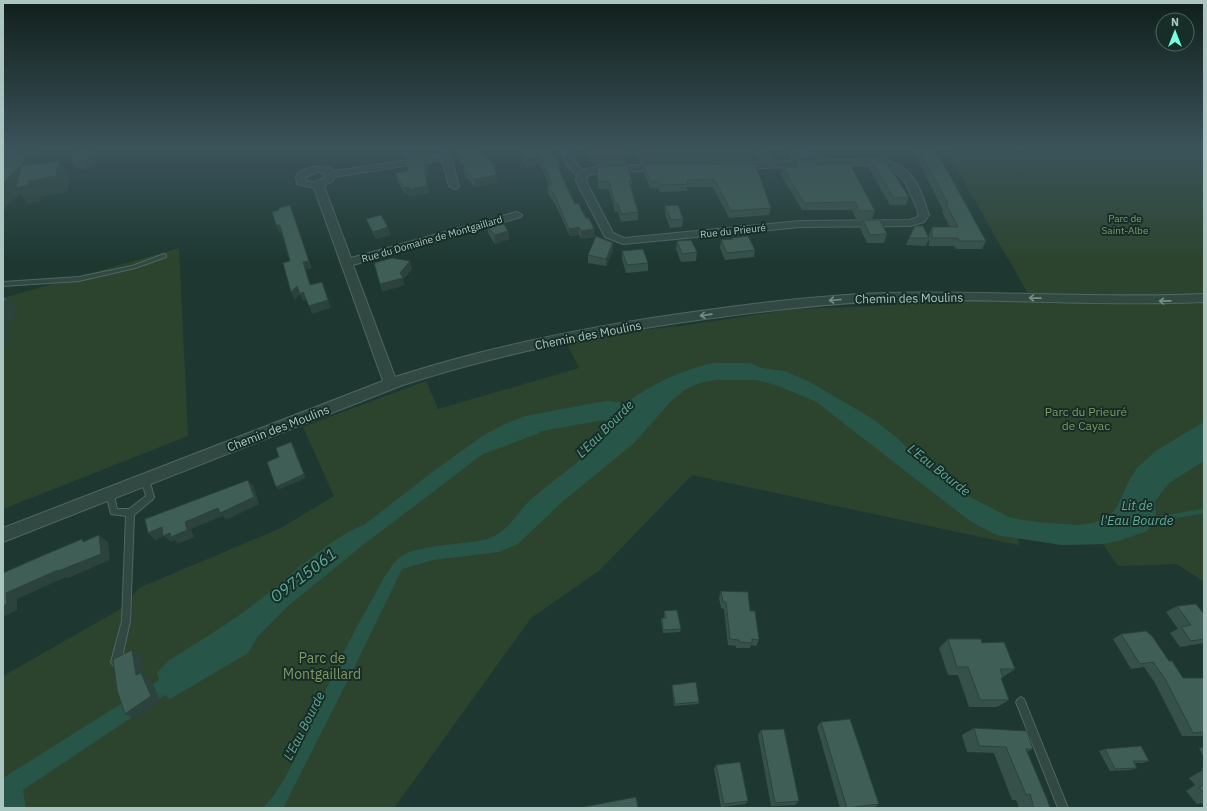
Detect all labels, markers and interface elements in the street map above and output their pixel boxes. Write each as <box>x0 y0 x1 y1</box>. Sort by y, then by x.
north arrow <box>1155 12 1195 52</box>
text: N <box>1171 15 1179 29</box>
park label: Parc de Saint-Albe <box>1102 212 1149 237</box>
street label: Rue du Domaine de Montgaillard <box>360 213 504 265</box>
street label: Rue du Prieuré <box>699 221 767 241</box>
street label: Chemin des Moulins <box>855 290 963 306</box>
one-way arrow <box>1029 294 1042 302</box>
one-way arrow <box>829 297 842 304</box>
one-way arrow <box>1159 297 1172 305</box>
one-way arrow <box>700 312 713 319</box>
street label: Chemin des Moulins <box>533 317 643 353</box>
water label: L'Eau Bourde <box>573 396 638 461</box>
street label: Chemin des Moulins <box>225 402 331 454</box>
park label: Parc du Prieuré de Cayac <box>1045 404 1128 433</box>
water label: L'Eau Bourde <box>904 440 974 500</box>
water label: Lit de l'Eau Bourde <box>1101 497 1174 529</box>
water label: O9715061 <box>266 544 340 606</box>
park label: Parc de Montgaillard <box>283 649 361 683</box>
water label: L'Eau Bourde <box>279 689 329 763</box>

